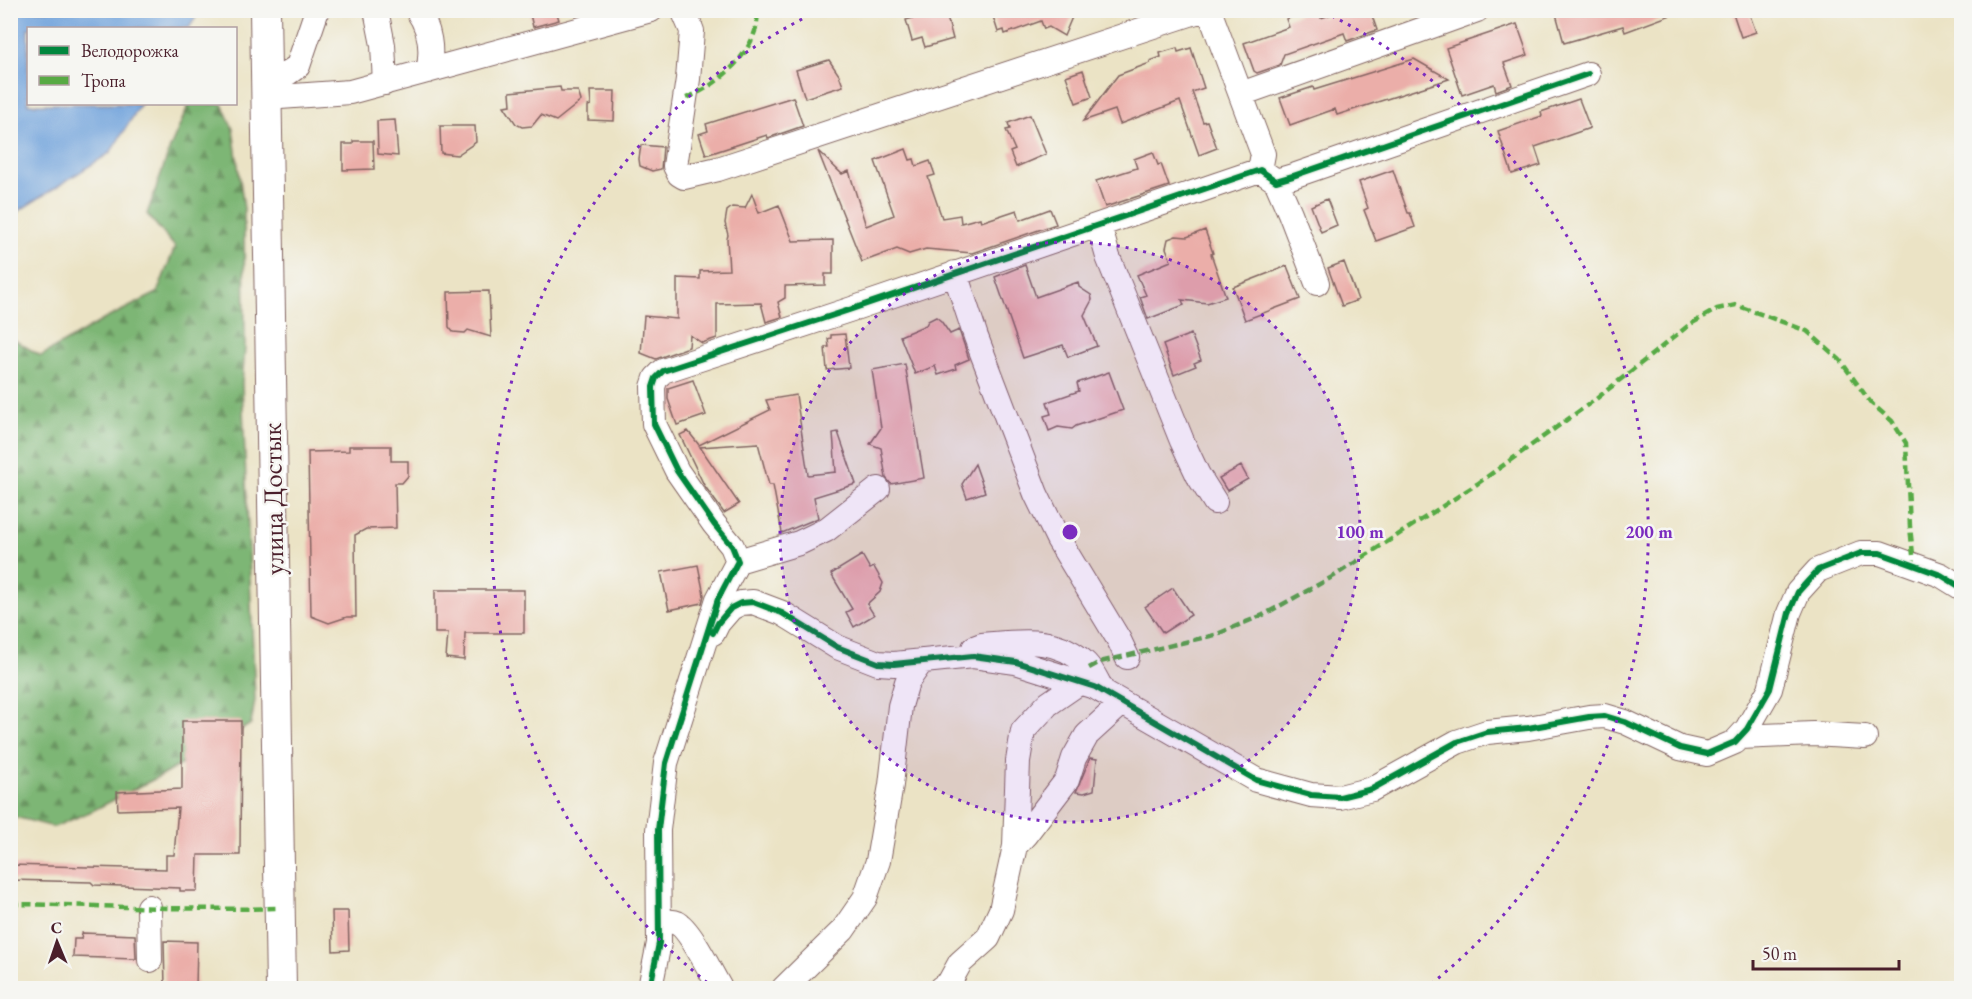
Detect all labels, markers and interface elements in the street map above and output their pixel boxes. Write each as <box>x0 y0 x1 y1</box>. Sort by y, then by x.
legend <box>27 27 237 105</box>
text: Велодорожка <box>81 39 180 62</box>
text: Тропа <box>81 69 127 92</box>
street label: улица Достык <box>254 422 291 575</box>
text: 100 m <box>1336 520 1384 543</box>
text: 200 m <box>1625 520 1673 543</box>
centre of rings <box>1060 522 1080 542</box>
north arrow <box>27 912 87 972</box>
text: С <box>50 917 63 938</box>
scale bar <box>1753 933 1898 971</box>
text: 50 m <box>1762 942 1797 965</box>

